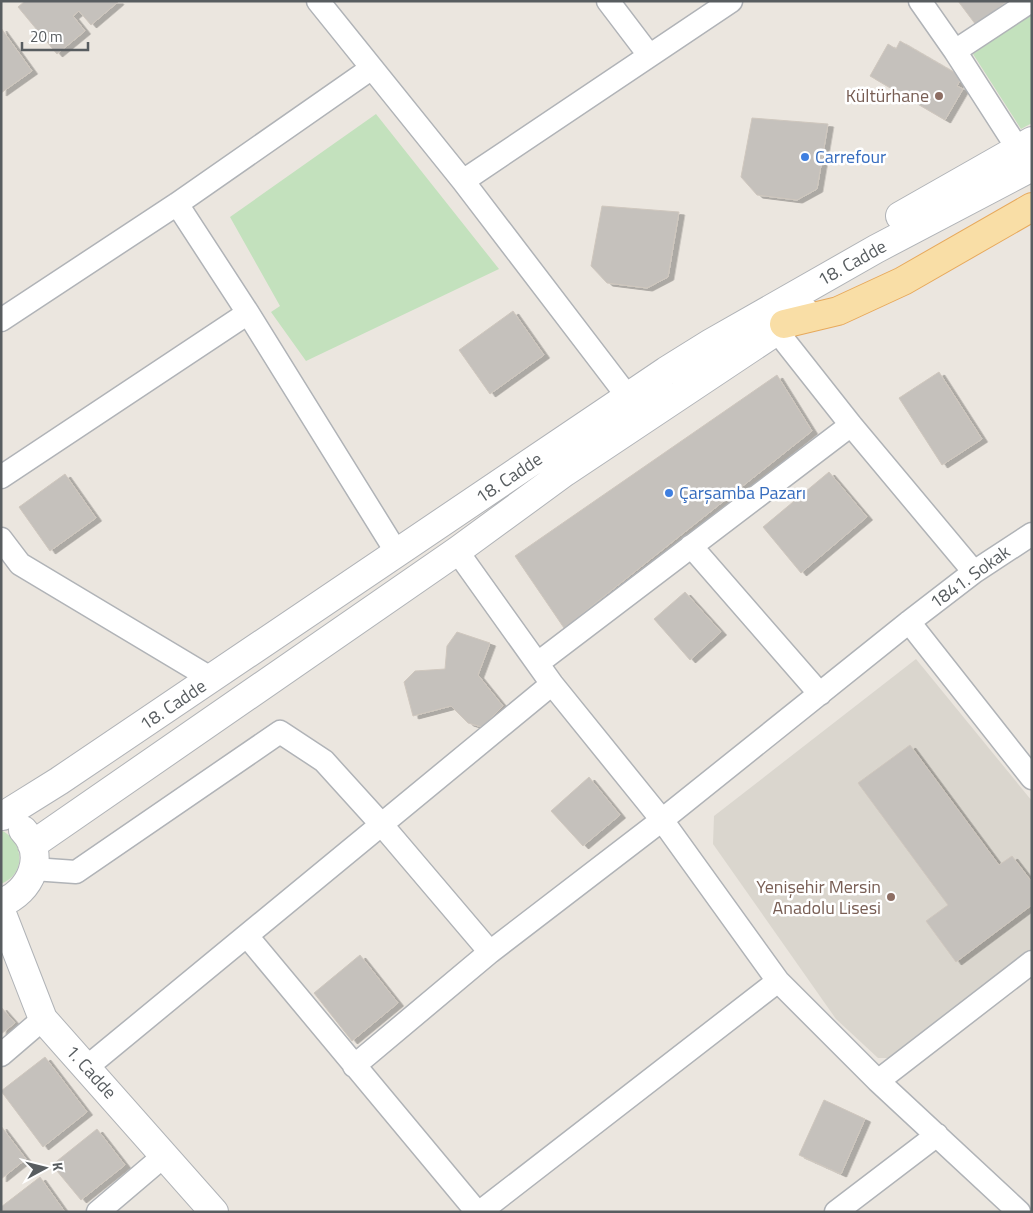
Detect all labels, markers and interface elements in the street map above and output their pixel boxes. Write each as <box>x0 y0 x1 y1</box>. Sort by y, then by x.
scale bar <box>22 20 89 52</box>
text: 20 m <box>30 25 63 48</box>
place label: Kültürhane <box>846 82 929 109</box>
marker: Kültürhane <box>933 90 945 102</box>
place label: Carrefour <box>815 143 886 170</box>
marker: Carrefour <box>799 151 811 163</box>
street label: 18. Cadde <box>812 233 891 293</box>
street label: 18. Cadde <box>470 445 547 510</box>
place label: Çarşamba Pazarı <box>679 479 806 506</box>
marker: Çarşamba Pazarı <box>663 487 675 499</box>
street label: 1841. Sokak <box>924 538 1016 615</box>
street label: 18. Cadde <box>134 672 211 737</box>
place label: Yenişehir Mersin Anadolu Lisesi <box>756 873 881 921</box>
marker: Yenişehir Mersin Anadolu Lisesi <box>885 891 897 903</box>
street label: 1. Cadde <box>60 1039 123 1105</box>
north arrow <box>20 1143 70 1193</box>
text: K <box>47 1161 69 1172</box>

